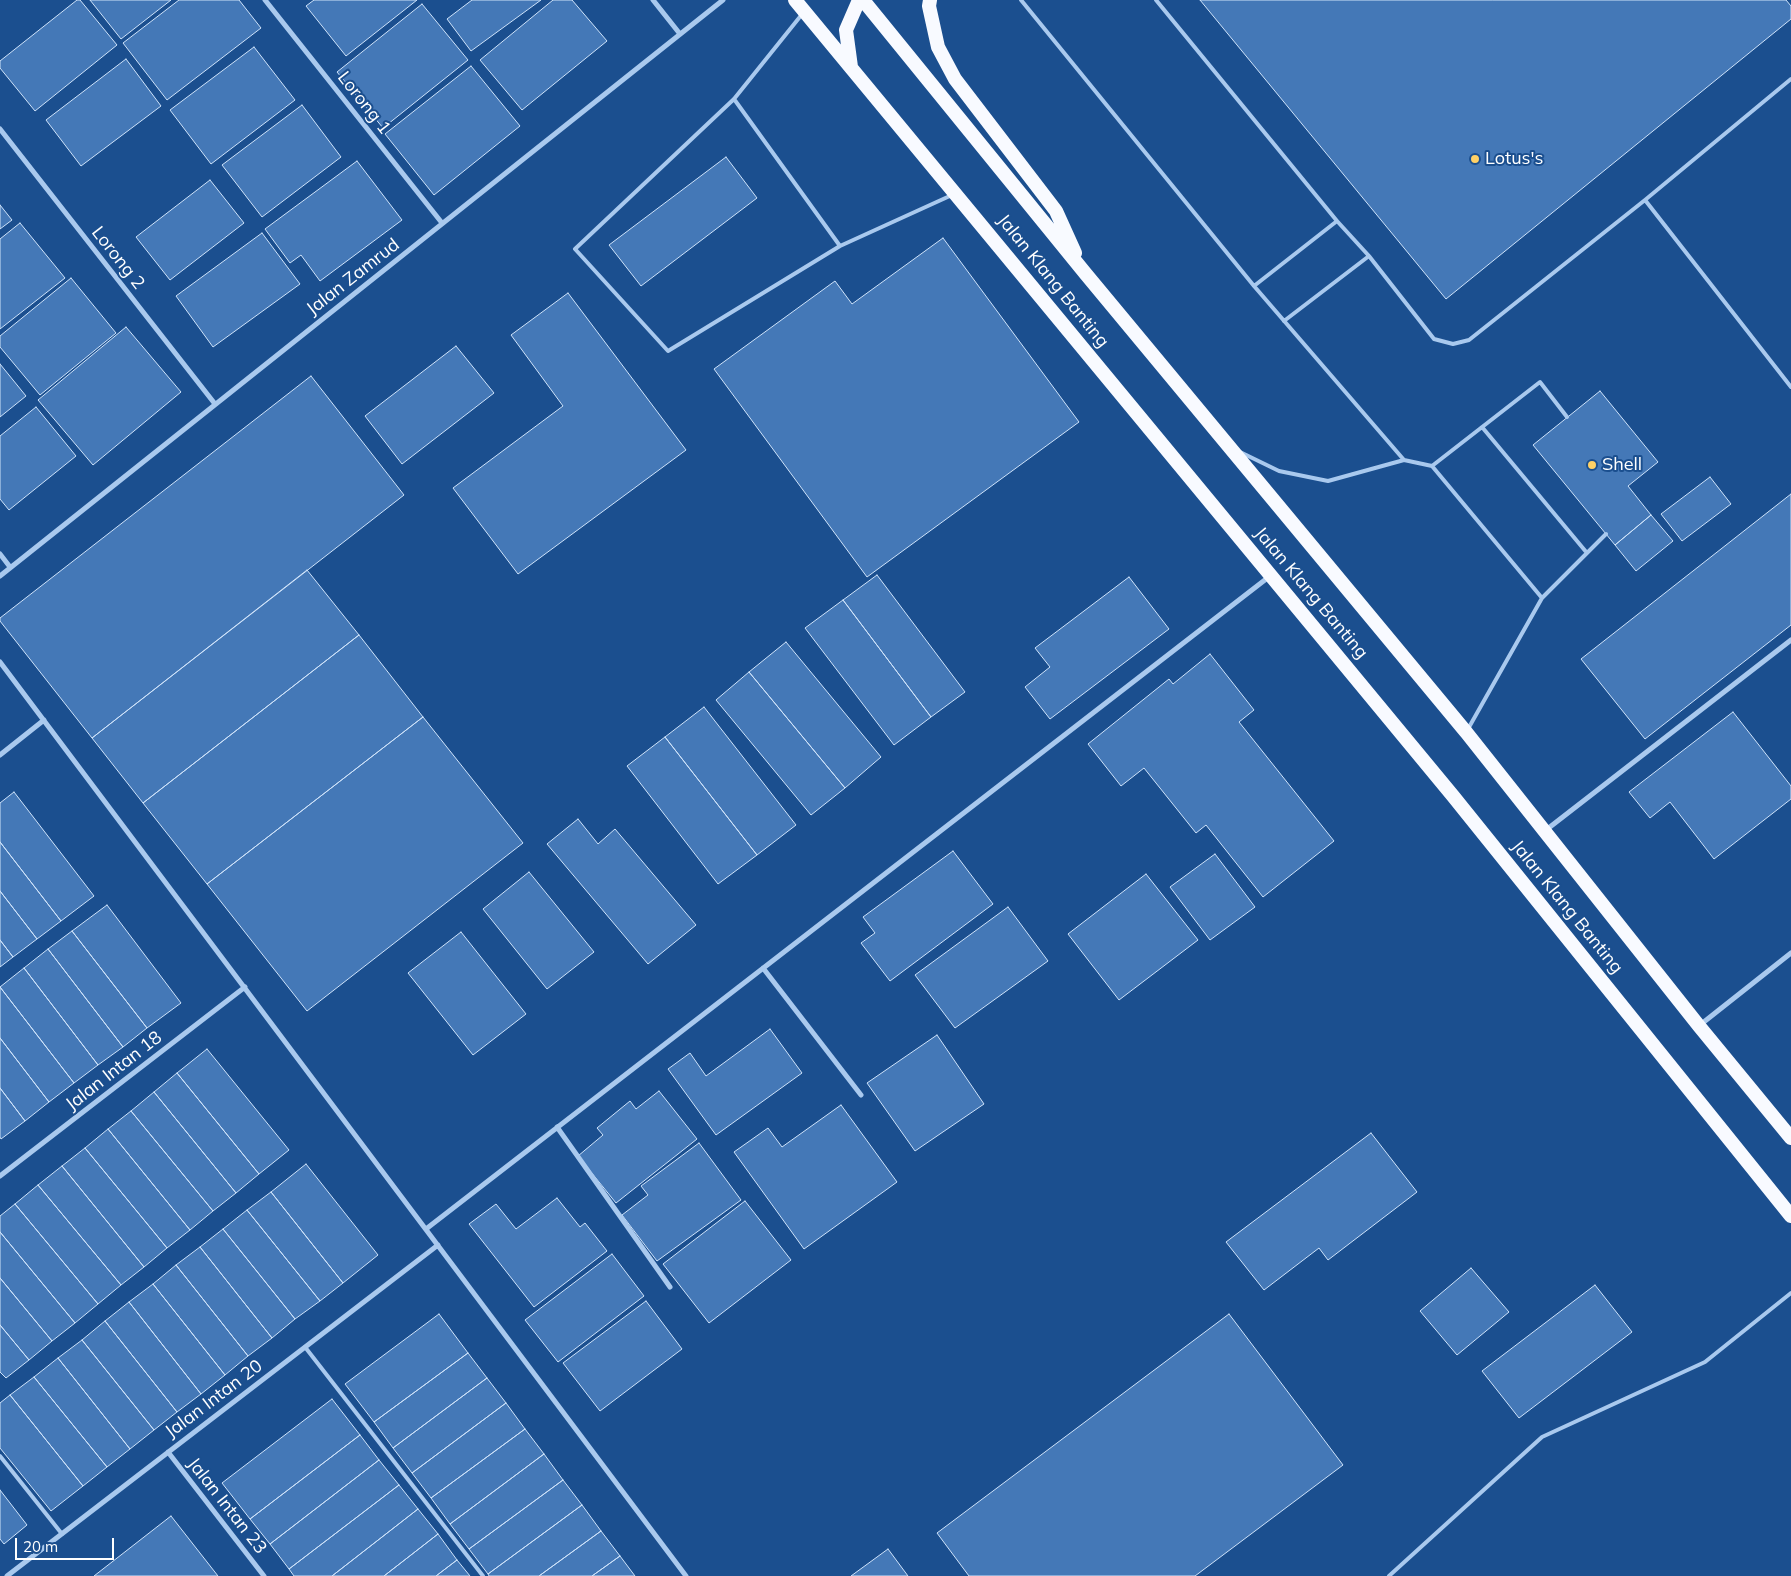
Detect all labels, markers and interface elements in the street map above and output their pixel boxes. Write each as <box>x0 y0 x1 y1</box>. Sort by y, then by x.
street label: Lorong 1 <box>333 67 395 139</box>
place label: Lotus's <box>1485 148 1543 170</box>
marker: Lotus's <box>1469 153 1481 165</box>
street label: Jalan Klang Banting <box>993 210 1113 352</box>
street label: Lorong 2 <box>87 222 149 294</box>
street label: Jalan Zamrud <box>302 234 404 320</box>
place label: Shell <box>1602 454 1642 476</box>
marker: Shell <box>1586 459 1598 471</box>
street label: Jalan Klang Banting <box>1250 523 1372 663</box>
street label: Jalan Klang Banting <box>1507 836 1627 978</box>
street label: Jalan Intan 18 <box>62 1027 166 1115</box>
street label: Jalan Intan 20 <box>161 1355 267 1443</box>
street label: Jalan Intan 23 <box>183 1454 271 1558</box>
scale bar <box>18 1528 116 1560</box>
text: 20 m <box>23 1537 58 1556</box>

